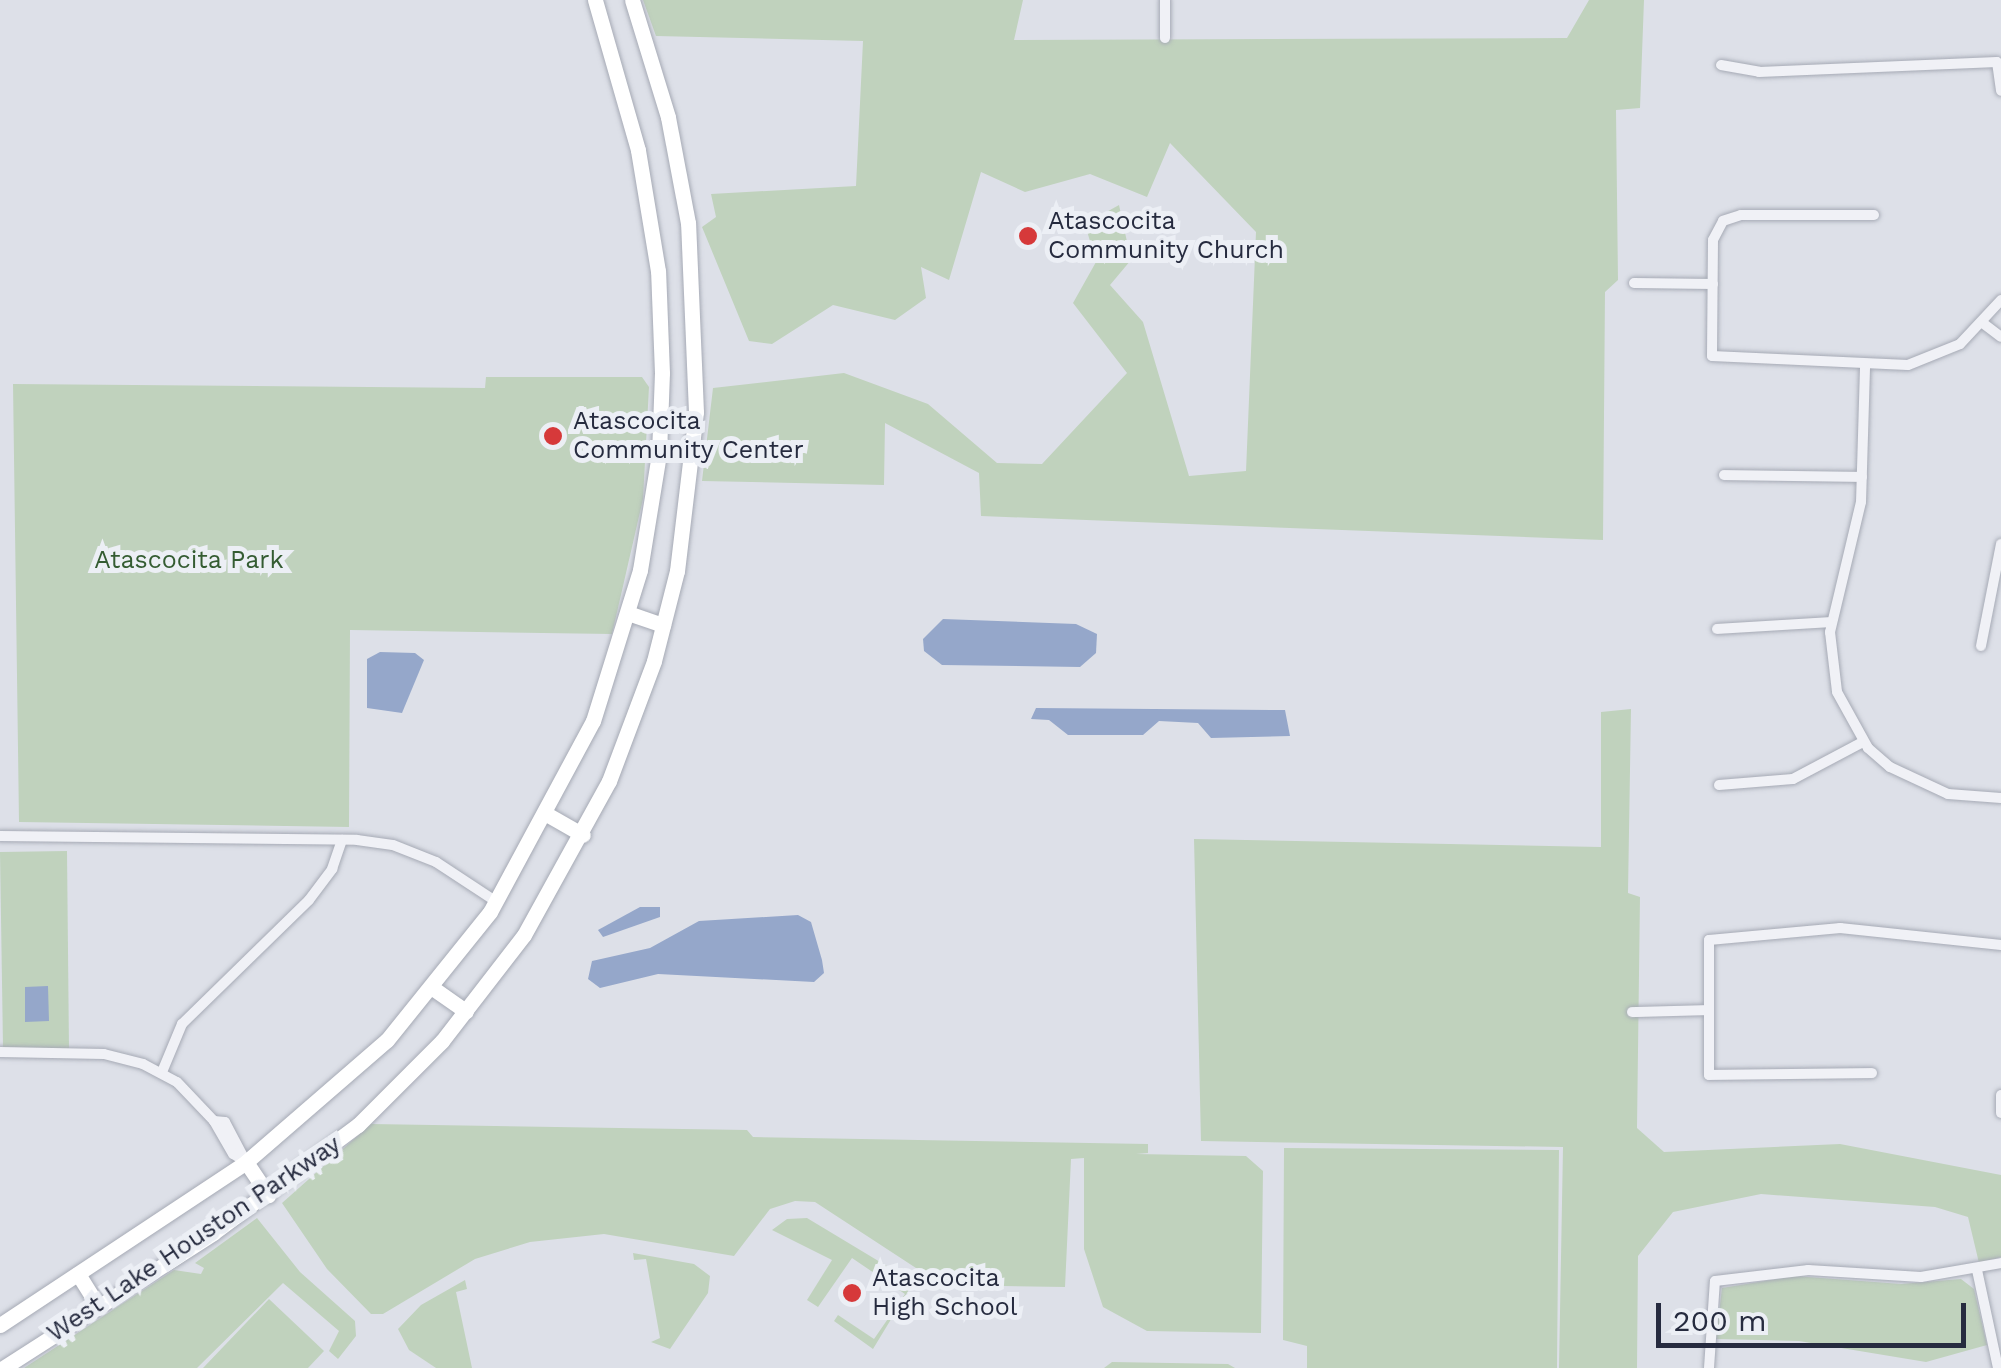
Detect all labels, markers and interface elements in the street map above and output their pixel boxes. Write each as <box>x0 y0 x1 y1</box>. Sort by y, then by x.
place label: Atascocita Community Church <box>1048 207 1285 266</box>
marker: Atascocita Community Church <box>1017 225 1039 247</box>
place label: Atascocita Community Center <box>573 407 804 466</box>
marker: Atascocita Community Center <box>542 425 564 447</box>
park label: Atascocita Park <box>94 545 284 575</box>
street label: West Lake Houston Parkway <box>42 1129 346 1349</box>
place label: Atascocita High School <box>872 1264 1017 1323</box>
marker: Atascocita High School <box>841 1282 863 1304</box>
scale bar <box>1661 1283 1971 1345</box>
text: 200 m <box>1673 1303 1767 1338</box>

